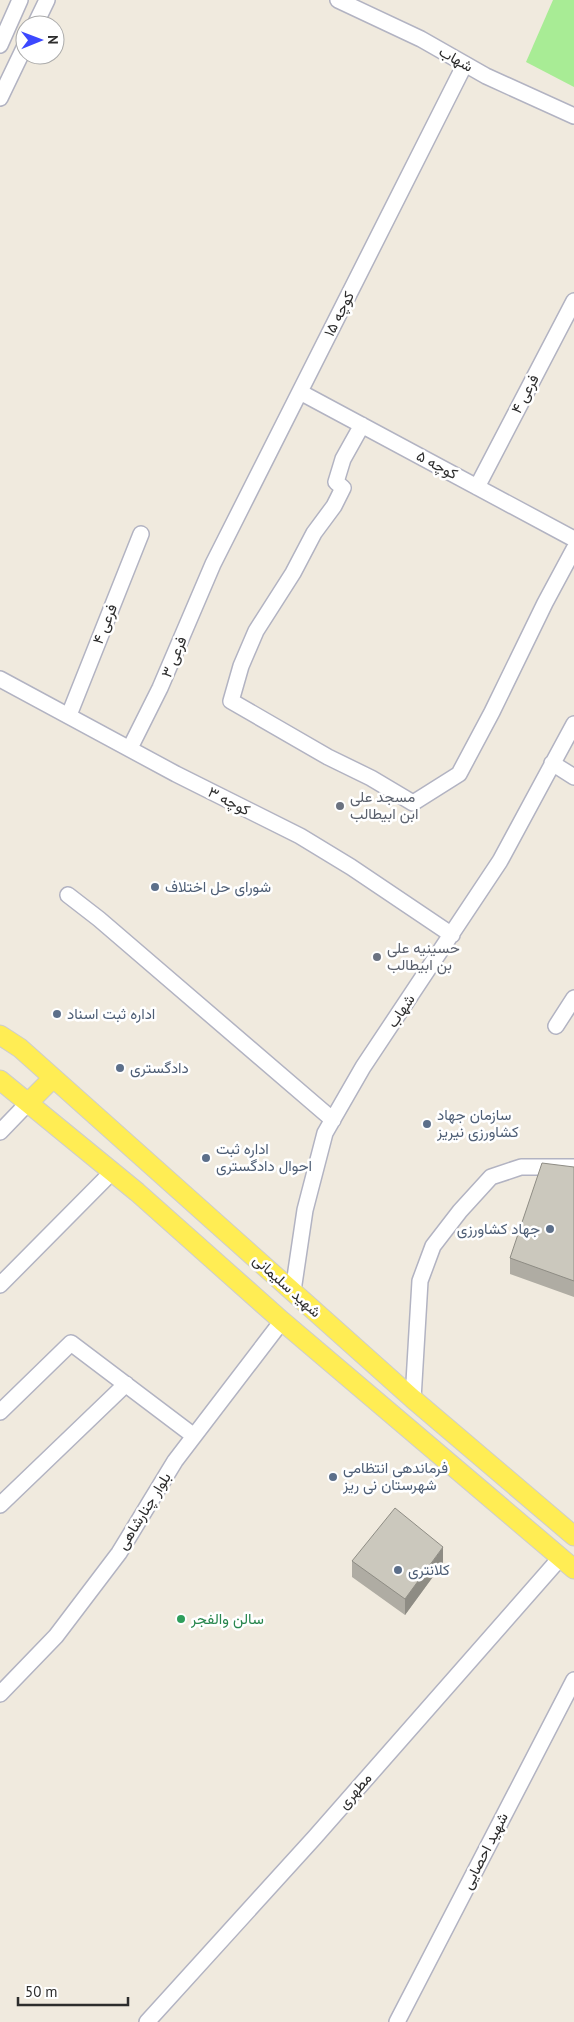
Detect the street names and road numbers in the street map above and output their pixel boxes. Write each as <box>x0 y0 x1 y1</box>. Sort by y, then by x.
street label: شهاب <box>436 41 477 76</box>
street label: کوچه ۱۵ <box>319 288 359 340</box>
street label: فرعی ۴ <box>506 371 544 417</box>
street label: کوچه ۵ <box>413 446 461 484</box>
street label: فرعی ۴ <box>88 601 122 647</box>
street label: فرعی ۳ <box>156 633 192 681</box>
street label: کوچه ۳ <box>204 782 254 820</box>
street label: شهاب <box>383 990 419 1031</box>
street label: شهید سلیمانی <box>249 1250 326 1322</box>
street label: بلوار چنارشاهی <box>112 1469 176 1553</box>
street label: مطهری <box>334 1769 376 1813</box>
street label: شهید احصایی <box>457 1809 513 1893</box>

